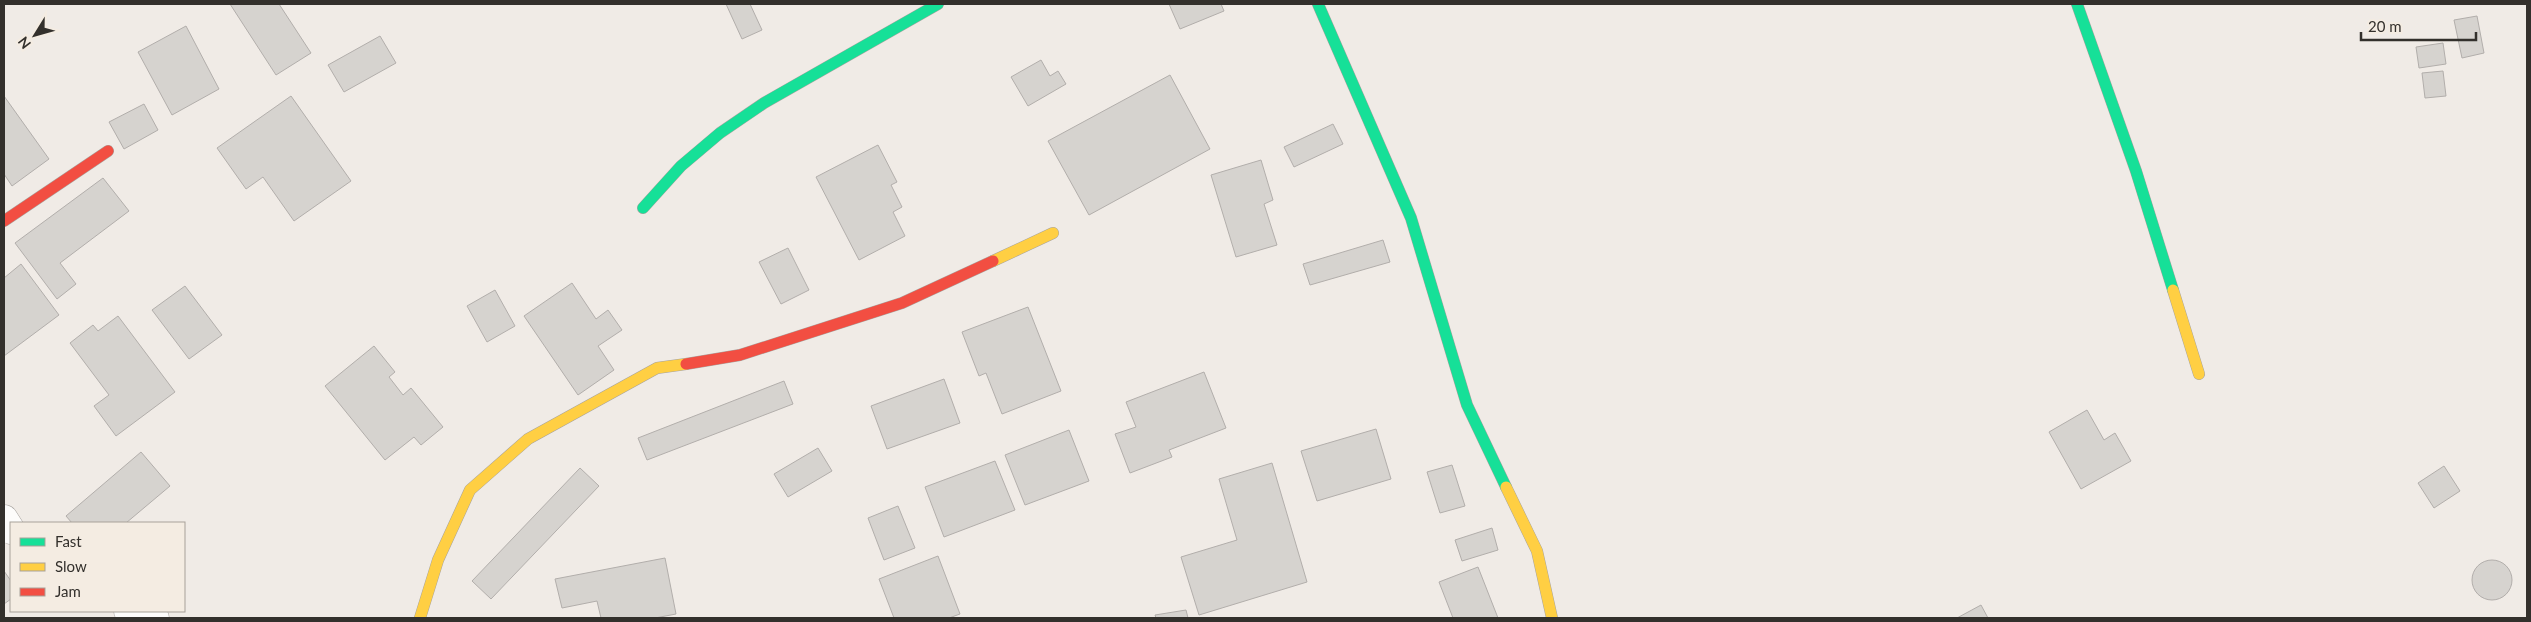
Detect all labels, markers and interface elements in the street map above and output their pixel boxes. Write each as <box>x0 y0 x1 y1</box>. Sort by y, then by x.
north arrow <box>10 10 60 60</box>
scale bar <box>2361 10 2476 42</box>
text: 20 m <box>2368 17 2402 35</box>
text: N <box>14 34 34 53</box>
legend <box>10 522 185 612</box>
text: Fast <box>55 532 82 550</box>
text: Slow <box>55 557 87 575</box>
text: Jam <box>55 582 81 600</box>

